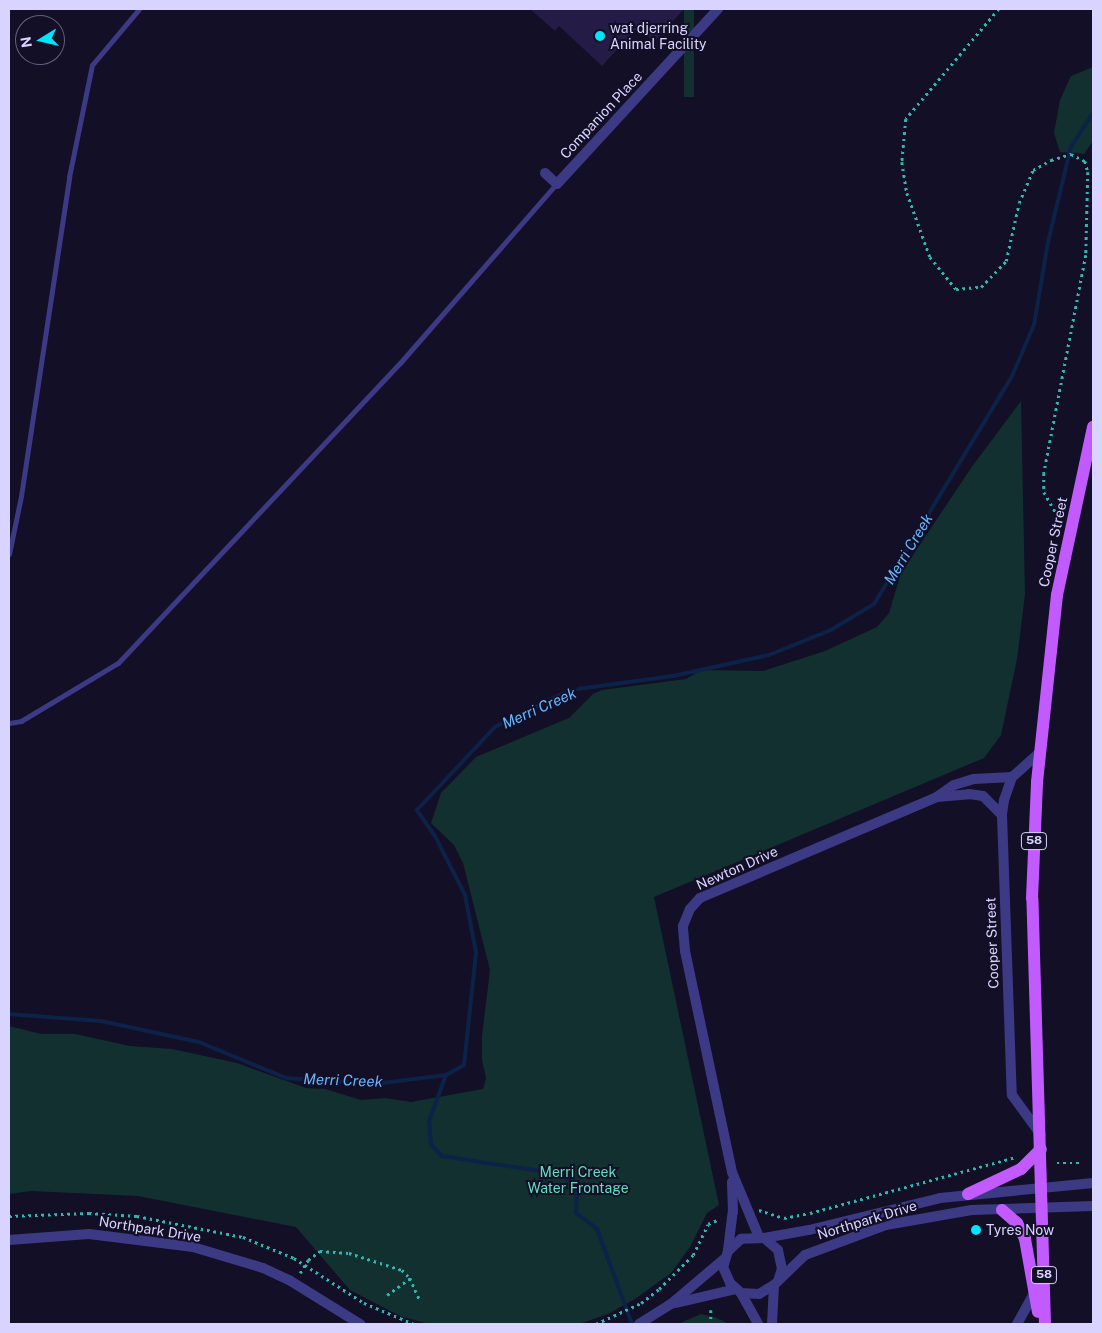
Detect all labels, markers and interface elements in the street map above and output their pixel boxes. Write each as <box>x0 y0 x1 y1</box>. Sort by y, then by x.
north arrow <box>15 15 65 65</box>
place label: wat djerring Animal Facility <box>610 20 707 52</box>
marker: wat djerring Animal Facility <box>594 30 606 42</box>
text: N <box>17 36 35 49</box>
street label: Companion Place <box>556 68 646 162</box>
street label: Cooper Street <box>1035 496 1071 588</box>
water label: Merri Creek <box>880 510 936 588</box>
water label: Merri Creek <box>499 684 579 732</box>
road number: 58 <box>1020 831 1048 850</box>
street label: Newton Drive <box>694 843 780 893</box>
street label: Cooper Street <box>982 897 1002 989</box>
water label: Merri Creek <box>303 1070 383 1090</box>
park label: Merri Creek Water Frontage <box>527 1164 629 1196</box>
street label: Northpark Drive <box>815 1197 919 1243</box>
street label: Northpark Drive <box>98 1213 202 1245</box>
place label: Tyres Now <box>986 1222 1054 1238</box>
marker: Tyres Now <box>970 1224 982 1236</box>
road number: 58 <box>1030 1266 1058 1284</box>

